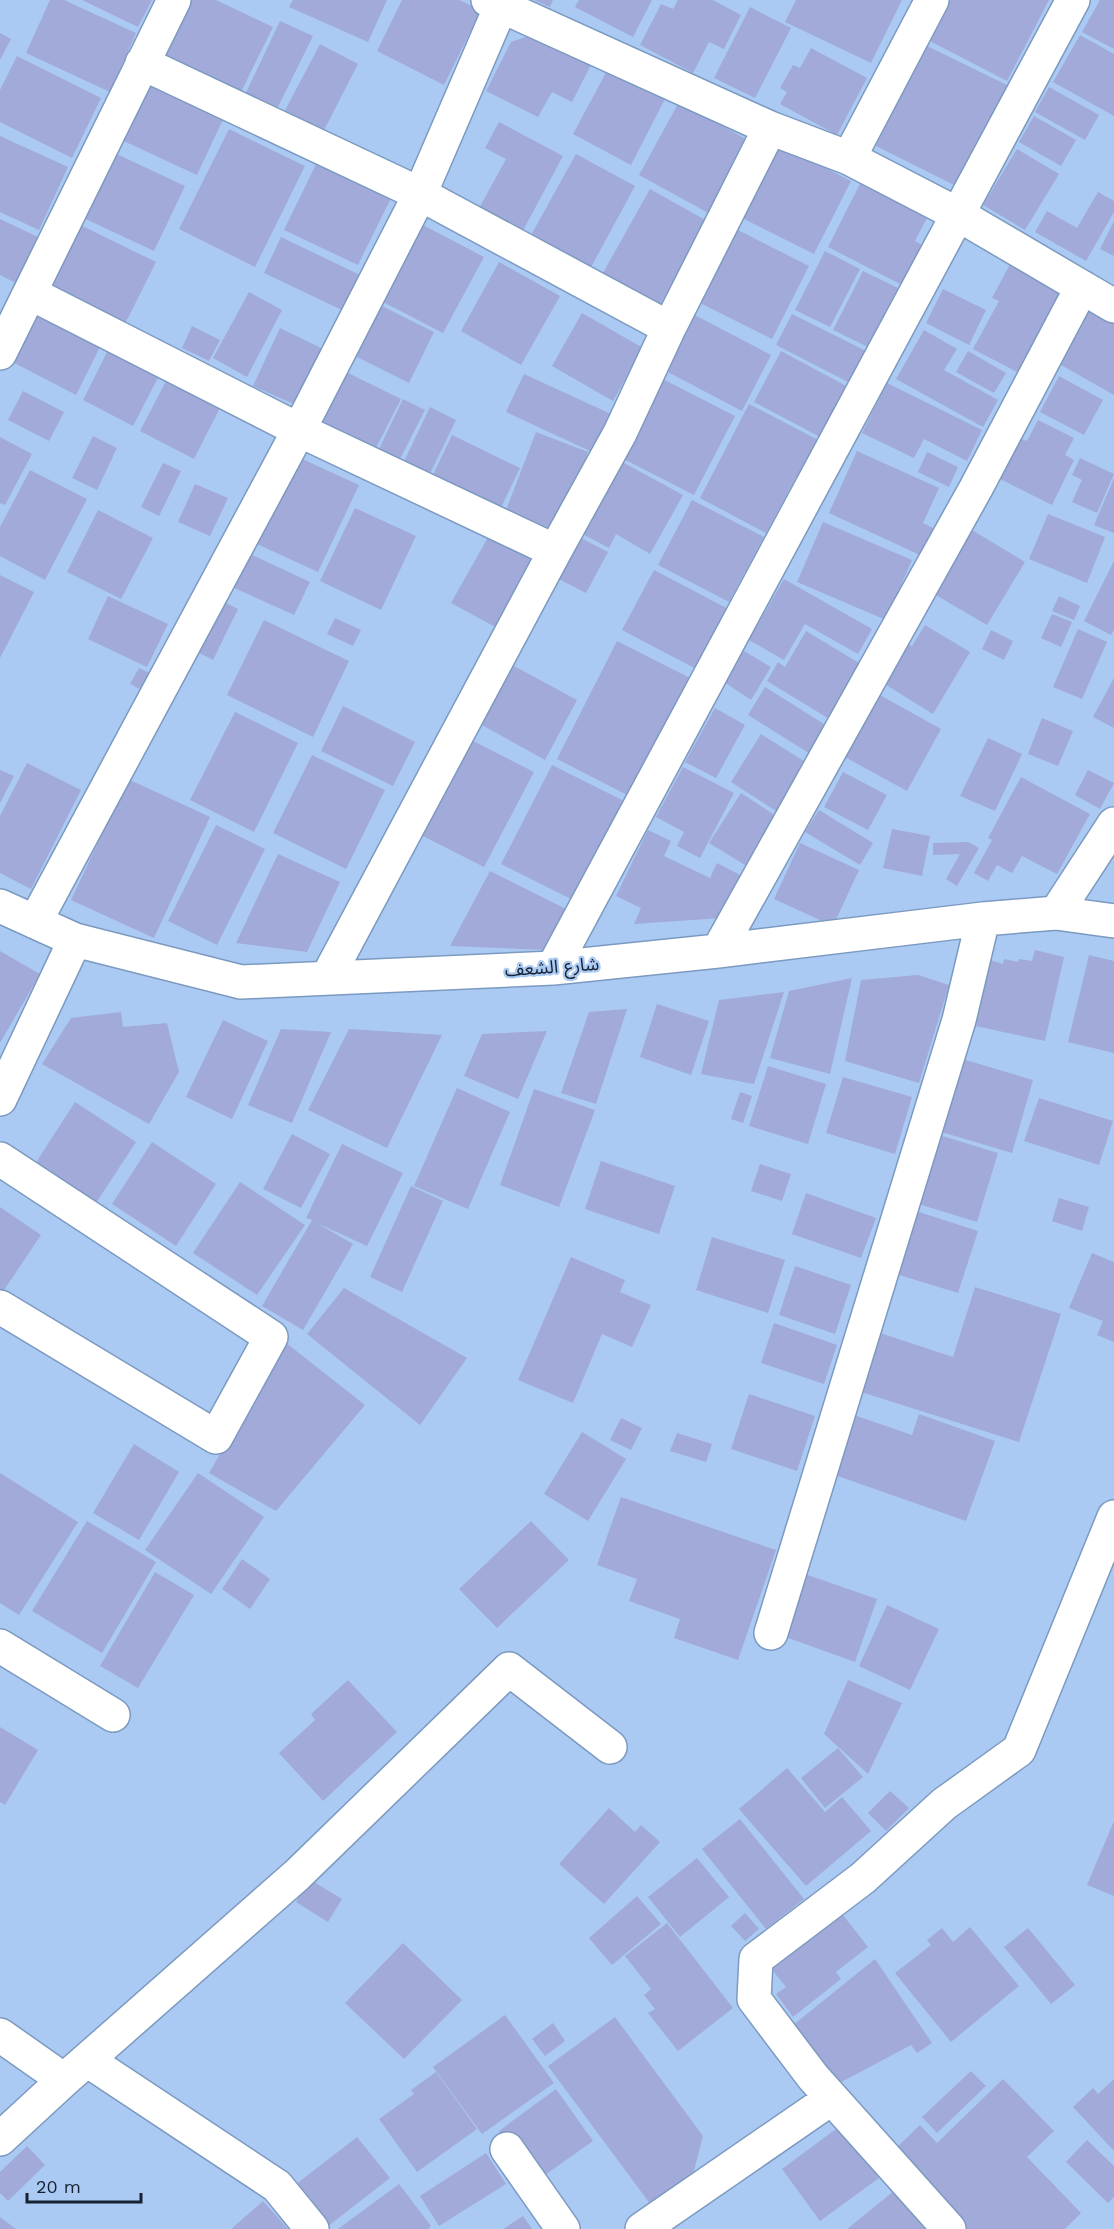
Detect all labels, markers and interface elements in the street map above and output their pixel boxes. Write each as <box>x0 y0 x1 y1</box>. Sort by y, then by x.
street label: شارع الشعف <box>504 953 600 984</box>
scale bar <box>27 2166 141 2204</box>
text: 20 m <box>36 2176 81 2197</box>

